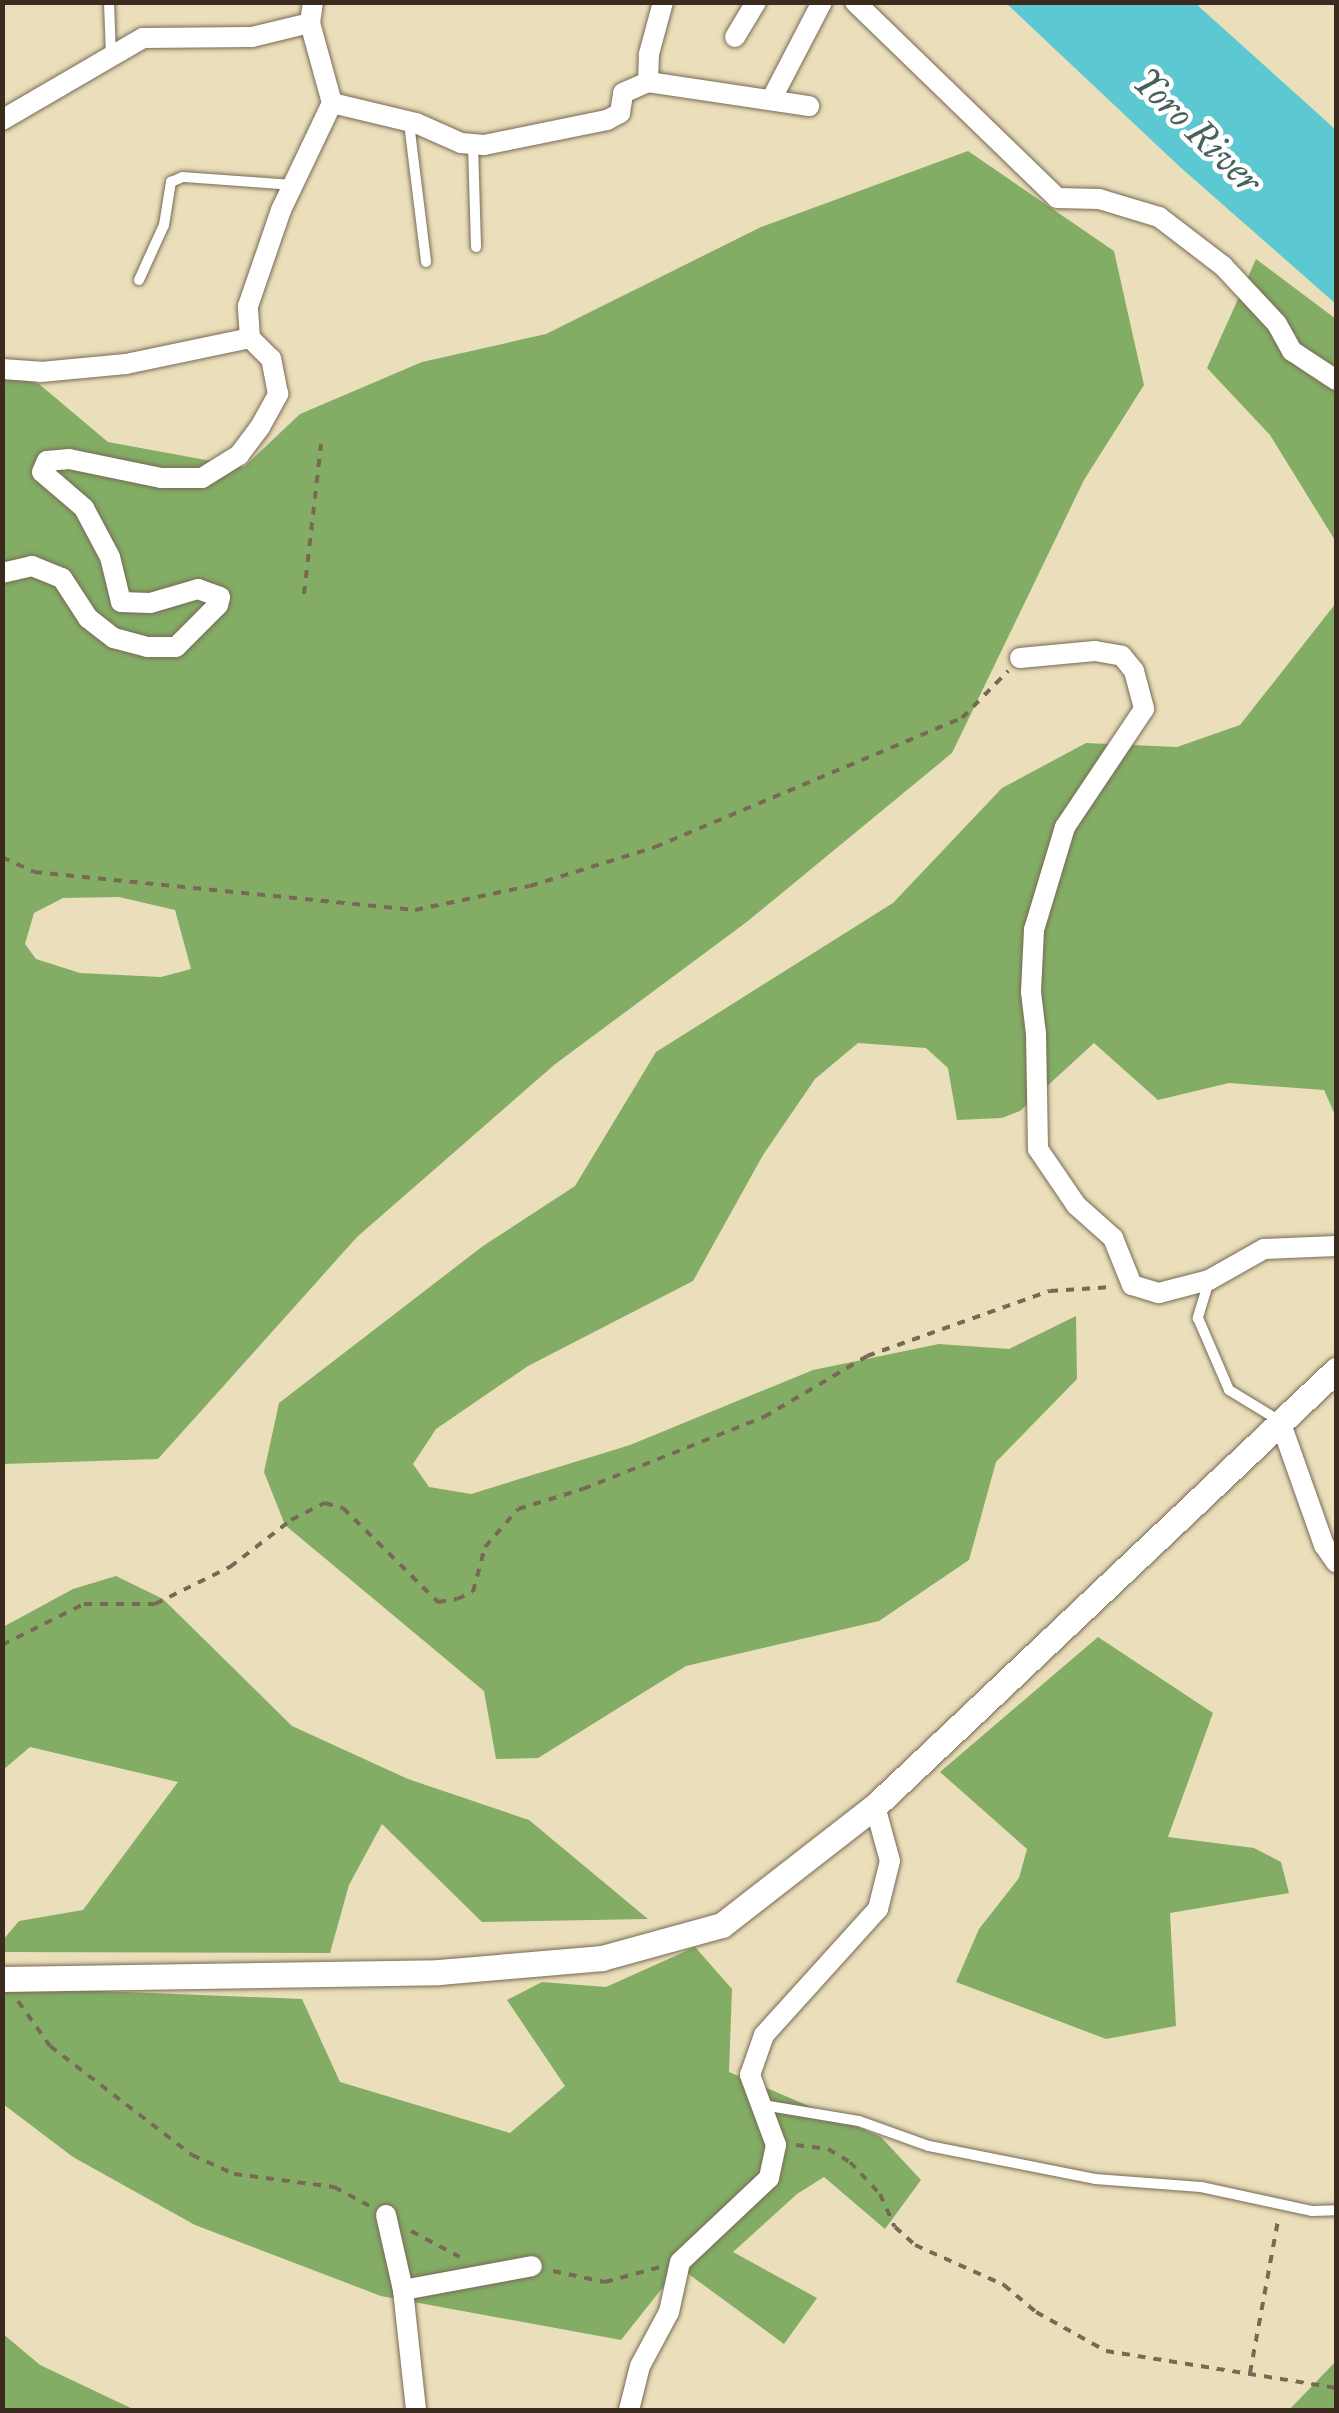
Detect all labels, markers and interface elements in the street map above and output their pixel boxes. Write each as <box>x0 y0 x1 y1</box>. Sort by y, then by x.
water label: Yoro River <box>1123 59 1271 203</box>

